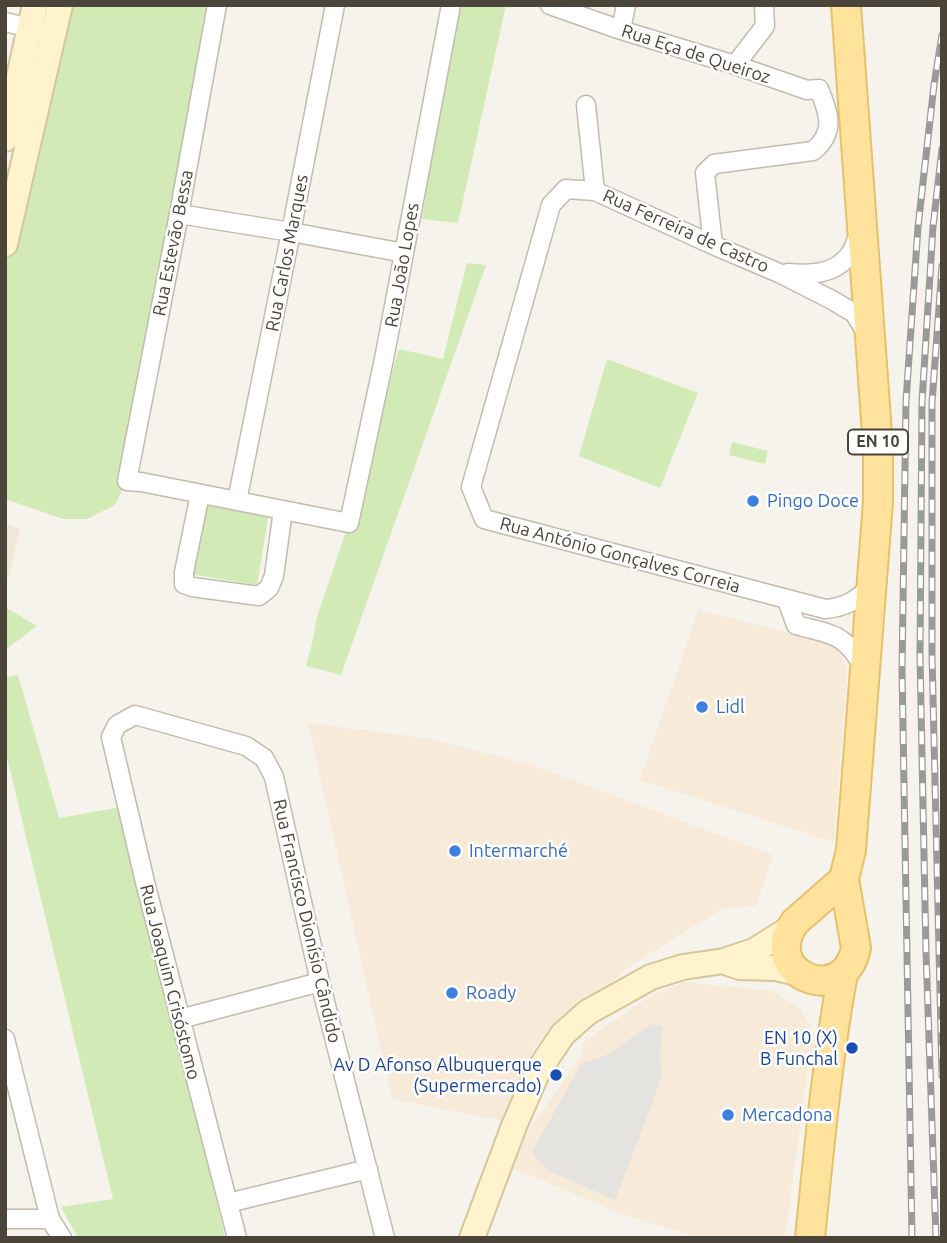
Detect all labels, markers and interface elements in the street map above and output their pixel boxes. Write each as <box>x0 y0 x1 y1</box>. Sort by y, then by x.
street label: Rua Eça de Queiroz <box>619 20 773 88</box>
street label: Rua Estevão Bessa <box>148 168 198 318</box>
street label: Rua Carlos Marques <box>261 173 313 333</box>
street label: Rua Ferreira de Castro <box>600 185 772 277</box>
street label: Rua João Lopes <box>380 201 424 329</box>
road number: EN 10 <box>848 430 908 454</box>
place label: Pingo Doce <box>767 490 859 512</box>
marker: Pingo Doce <box>745 493 761 509</box>
street label: Rua António Gonçalves Correia <box>497 512 743 598</box>
place label: Lidl <box>716 696 745 718</box>
marker: Lidl <box>694 699 710 715</box>
street label: Rua Francisco Dionísio Cândido <box>268 797 346 1045</box>
place label: Intermarché <box>469 840 568 862</box>
marker: Intermarché <box>447 843 463 859</box>
street label: Rua Joaquim Crisóstomo <box>135 882 205 1082</box>
place label: Roady <box>466 982 516 1004</box>
marker: Roady <box>444 985 460 1001</box>
place label: EN 10 (X) B Funchal <box>760 1027 838 1070</box>
marker: EN 10 (X) B Funchal <box>844 1040 860 1056</box>
place label: Av D Afonso Albuquerque (Supermercado) <box>333 1054 542 1096</box>
marker: Av D Afonso Albuquerque (Supermercado) <box>548 1067 564 1083</box>
place label: Mercadona <box>742 1104 833 1126</box>
marker: Mercadona <box>720 1107 736 1123</box>

